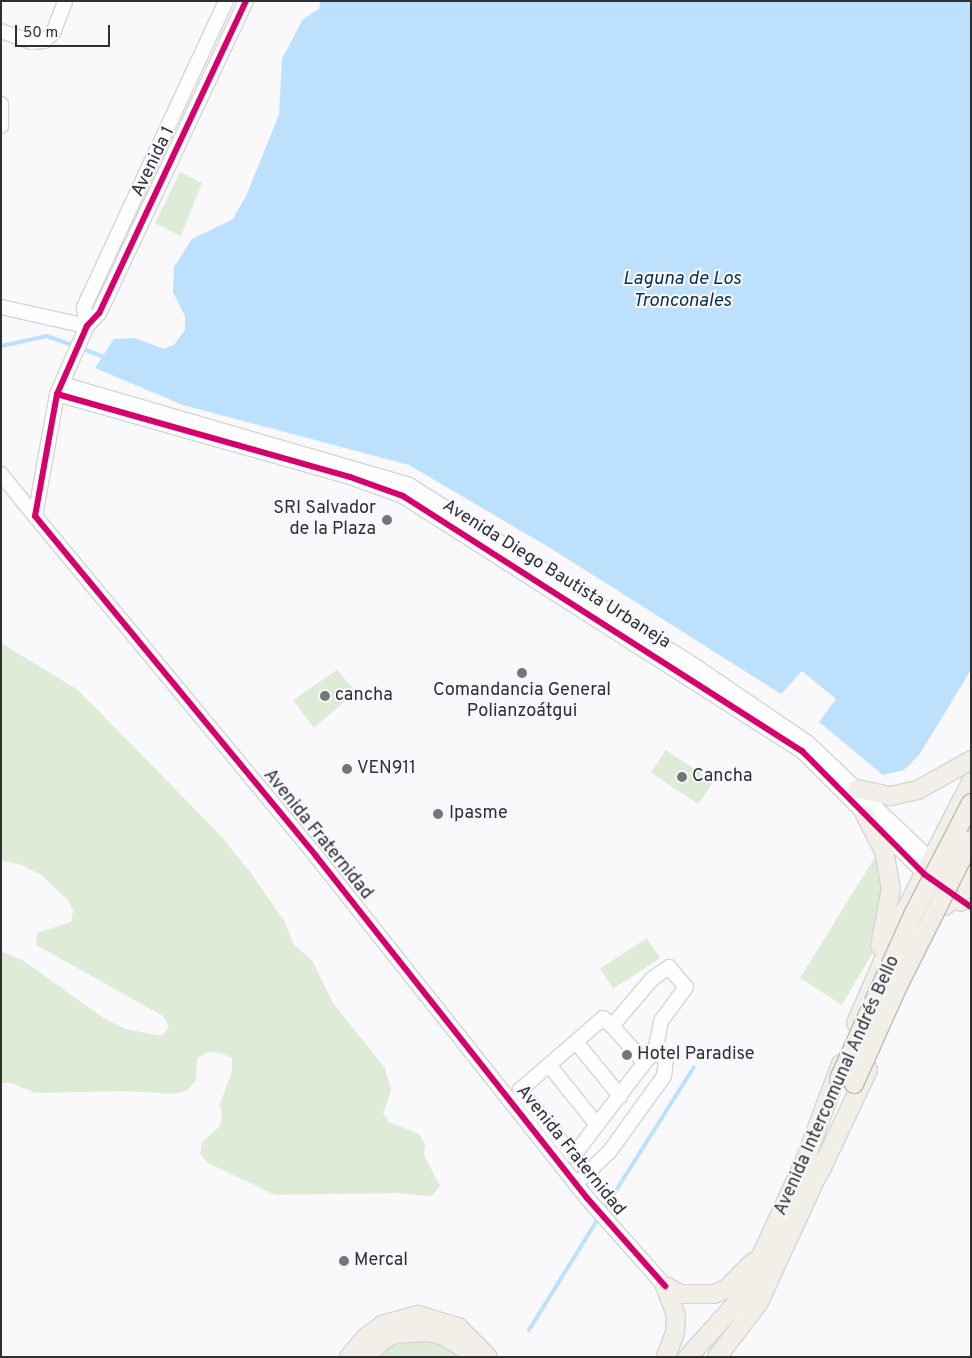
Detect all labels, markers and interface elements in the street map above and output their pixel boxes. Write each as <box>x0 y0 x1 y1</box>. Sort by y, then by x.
scale bar <box>18 15 112 47</box>
text: 50 m <box>23 24 58 43</box>
street label: Avenida 1 <box>128 123 180 201</box>
water label: Laguna de Los Tronconales <box>623 269 741 313</box>
street label: Avenida Diego Bautista Urbaneja <box>438 496 674 654</box>
place label: SRI Salvador de la Plaza <box>273 499 376 542</box>
marker: SRI Salvador de la Plaza <box>380 513 394 527</box>
marker: Comandancia General Polianzoátgui <box>516 667 528 679</box>
place label: Comandancia General Polianzoátgui <box>433 681 611 724</box>
place label: cancha <box>335 685 393 707</box>
marker: cancha <box>319 690 331 702</box>
place label: VEN911 <box>357 758 416 780</box>
marker: VEN911 <box>341 763 353 775</box>
street label: Avenida Fraternidad <box>258 765 376 905</box>
place label: Cancha <box>692 766 752 788</box>
marker: Cancha <box>676 771 688 783</box>
place label: Ipasme <box>449 803 508 825</box>
marker: Ipasme <box>431 807 445 821</box>
street label: Avenida Intercomunal Andrés Bello <box>771 952 905 1220</box>
place label: Hotel Paradise <box>637 1044 754 1066</box>
marker: Hotel Paradise <box>621 1049 633 1061</box>
street label: Avenida Fraternidad <box>511 1081 629 1221</box>
place label: Mercal <box>354 1250 408 1272</box>
marker: Mercal <box>338 1255 350 1267</box>

